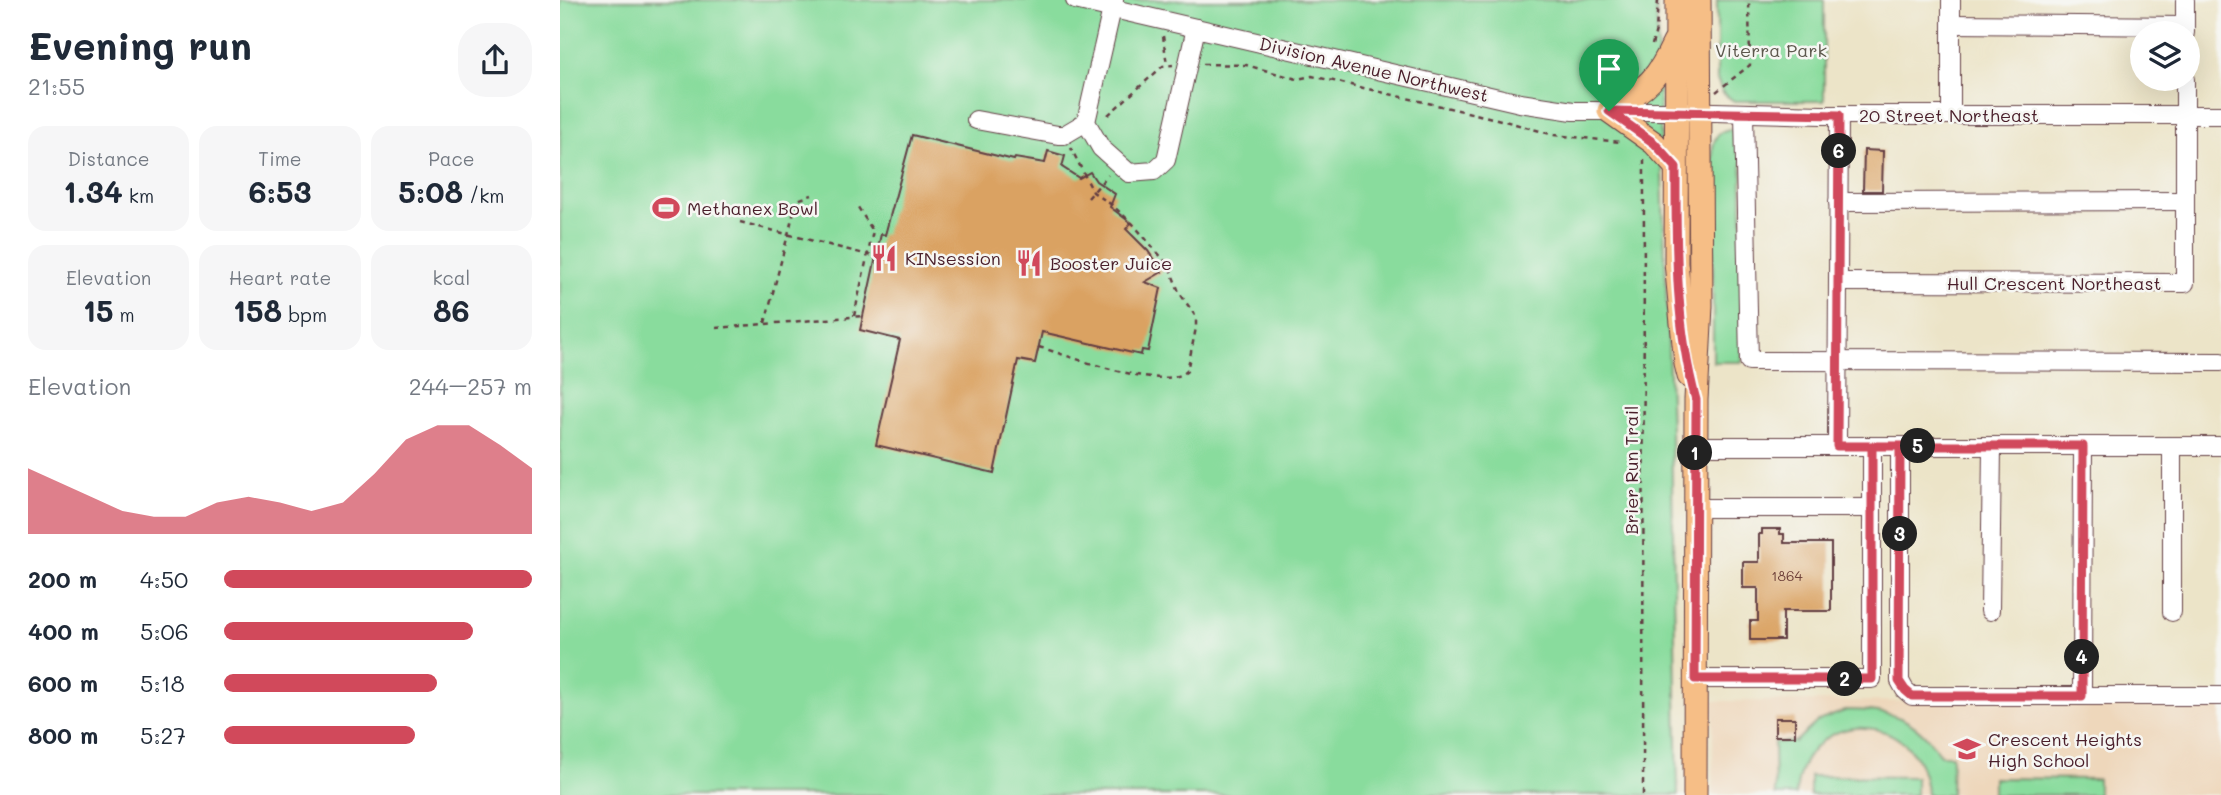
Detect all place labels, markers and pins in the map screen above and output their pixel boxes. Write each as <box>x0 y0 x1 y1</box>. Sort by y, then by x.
pin <box>1579 39 1639 111</box>
pin: 6 <box>1822 134 1856 168</box>
sports icon: Methanex Bowl <box>651 193 681 223</box>
place label: Methanex Bowl <box>687 196 818 220</box>
restaurant icon: KINsession <box>869 243 899 273</box>
place label: KINsession <box>905 246 1001 270</box>
restaurant icon: Booster Juice <box>1014 248 1044 278</box>
place label: Booster Juice <box>1050 251 1172 275</box>
pin: 5 <box>1900 428 1936 464</box>
pin: 1 <box>1678 435 1712 470</box>
pin: 3 <box>1882 516 1918 552</box>
pin: 4 <box>2064 640 2100 674</box>
pin: 2 <box>1828 662 1862 696</box>
place label: Crescent Heights High School <box>1988 727 2142 772</box>
school or university icon: Crescent Heights High School <box>1952 734 1982 764</box>

